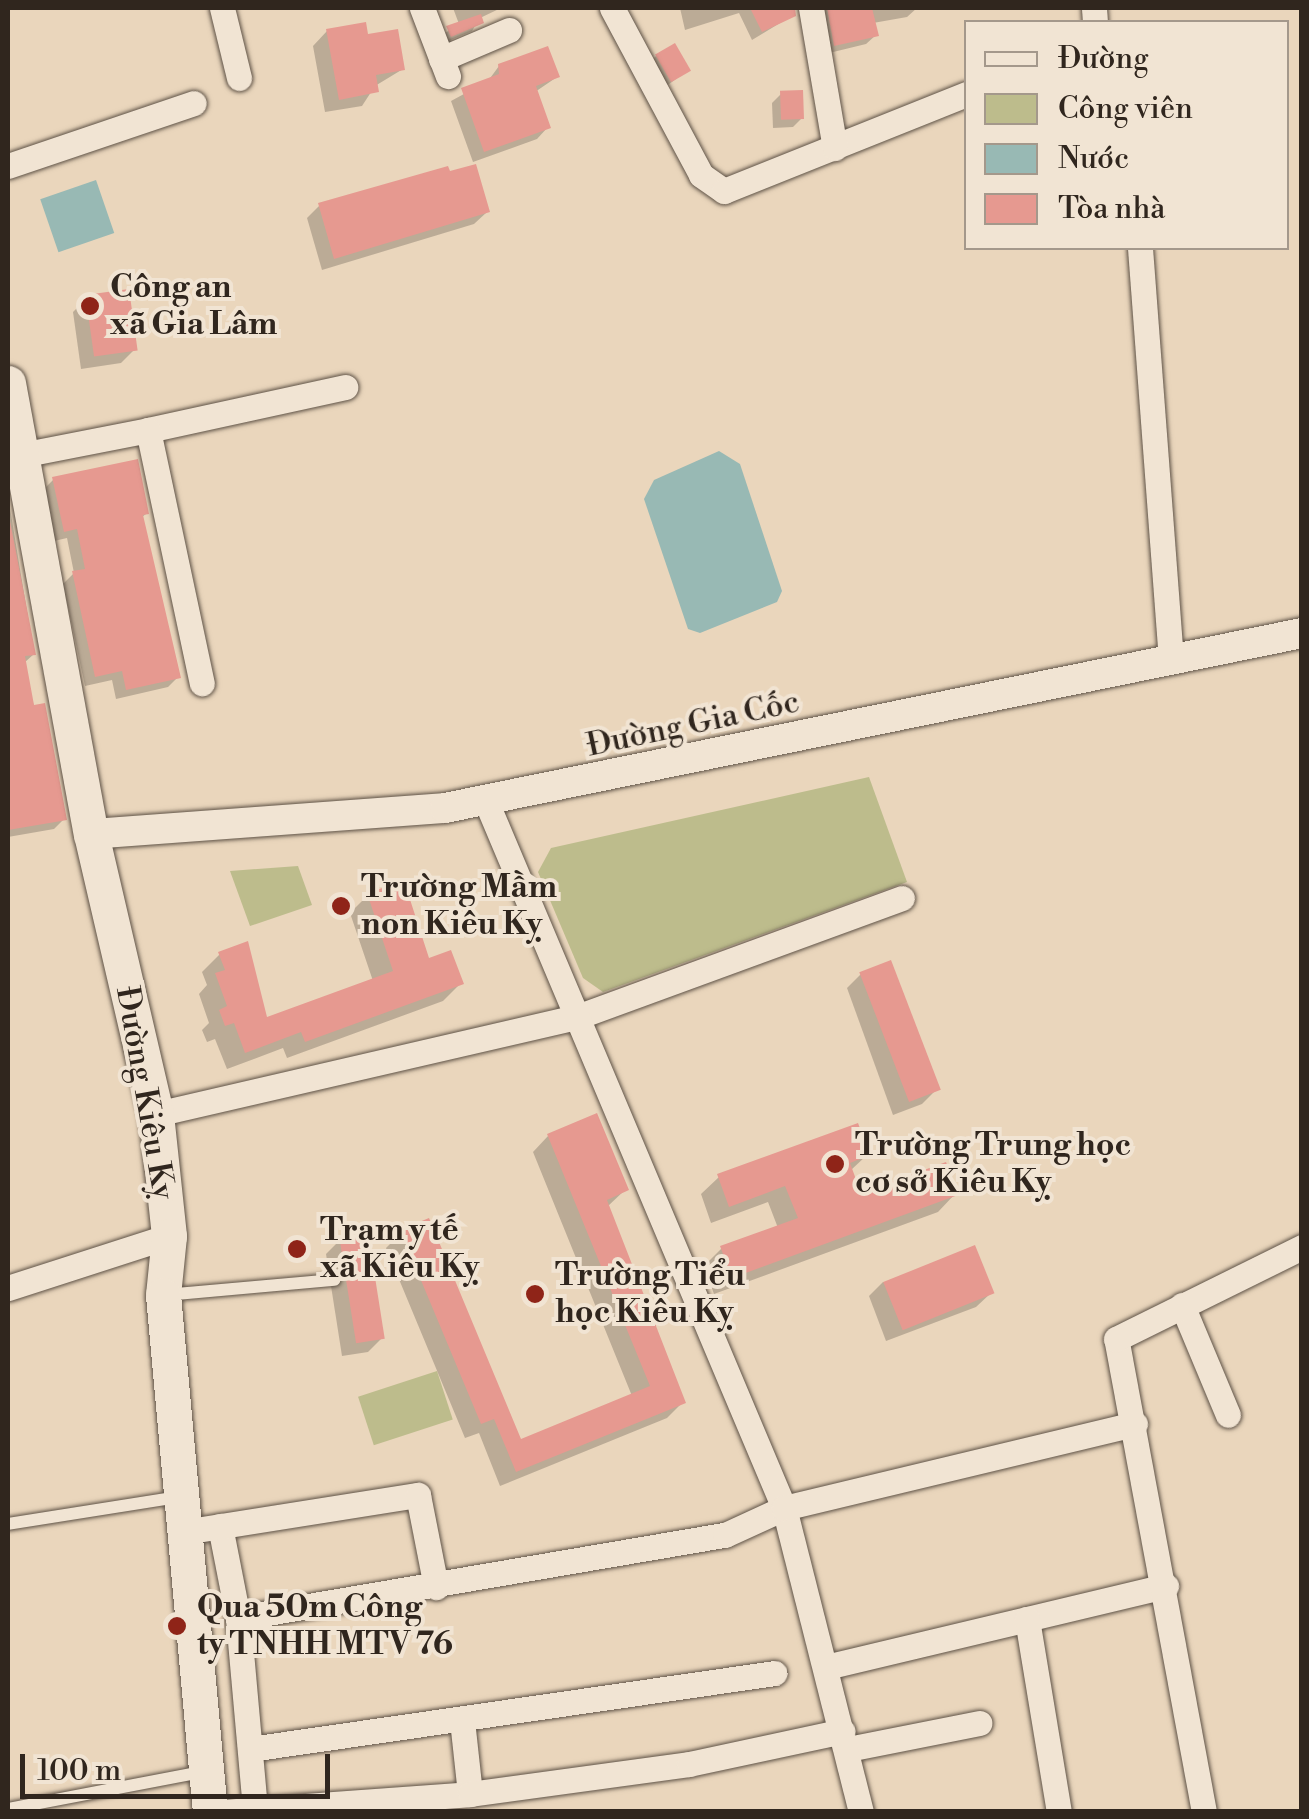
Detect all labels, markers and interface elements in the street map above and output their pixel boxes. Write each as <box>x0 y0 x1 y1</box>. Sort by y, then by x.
legend <box>964 20 1289 250</box>
text: Đường <box>1058 40 1149 78</box>
text: Công viên <box>1058 90 1193 128</box>
text: Nước <box>1058 140 1129 178</box>
text: Tòa nhà <box>1058 190 1166 228</box>
place label: Công an xã Gia Lâm <box>110 269 277 344</box>
marker: Công an xã Gia Lâm <box>79 295 101 317</box>
street label: Đường Gia Cốc <box>583 683 803 765</box>
place label: Trường Mầm non Kiêu Kỵ <box>361 869 557 944</box>
marker: Trường Mầm non Kiêu Kỵ <box>330 895 352 917</box>
street label: Đường Kiêu Kỵ <box>107 983 183 1203</box>
place label: Trường Trung học cơ sở Kiêu Kỵ <box>855 1127 1131 1202</box>
marker: Trường Trung học cơ sở Kiêu Kỵ <box>824 1153 846 1175</box>
place label: Trạm y tế xã Kiêu Kỵ <box>320 1212 479 1287</box>
marker: Trạm y tế xã Kiêu Kỵ <box>284 1236 310 1262</box>
place label: Trường Tiểu học Kiêu Kỵ <box>555 1257 745 1332</box>
marker: Trường Tiểu học Kiêu Kỵ <box>524 1283 546 1305</box>
place label: Qua 50m Công ty TNHH MTV 76 <box>197 1589 453 1664</box>
marker: Qua 50m Công ty TNHH MTV 76 <box>166 1615 188 1637</box>
scale bar <box>25 1734 335 1796</box>
text: 100 m <box>37 1752 121 1790</box>

